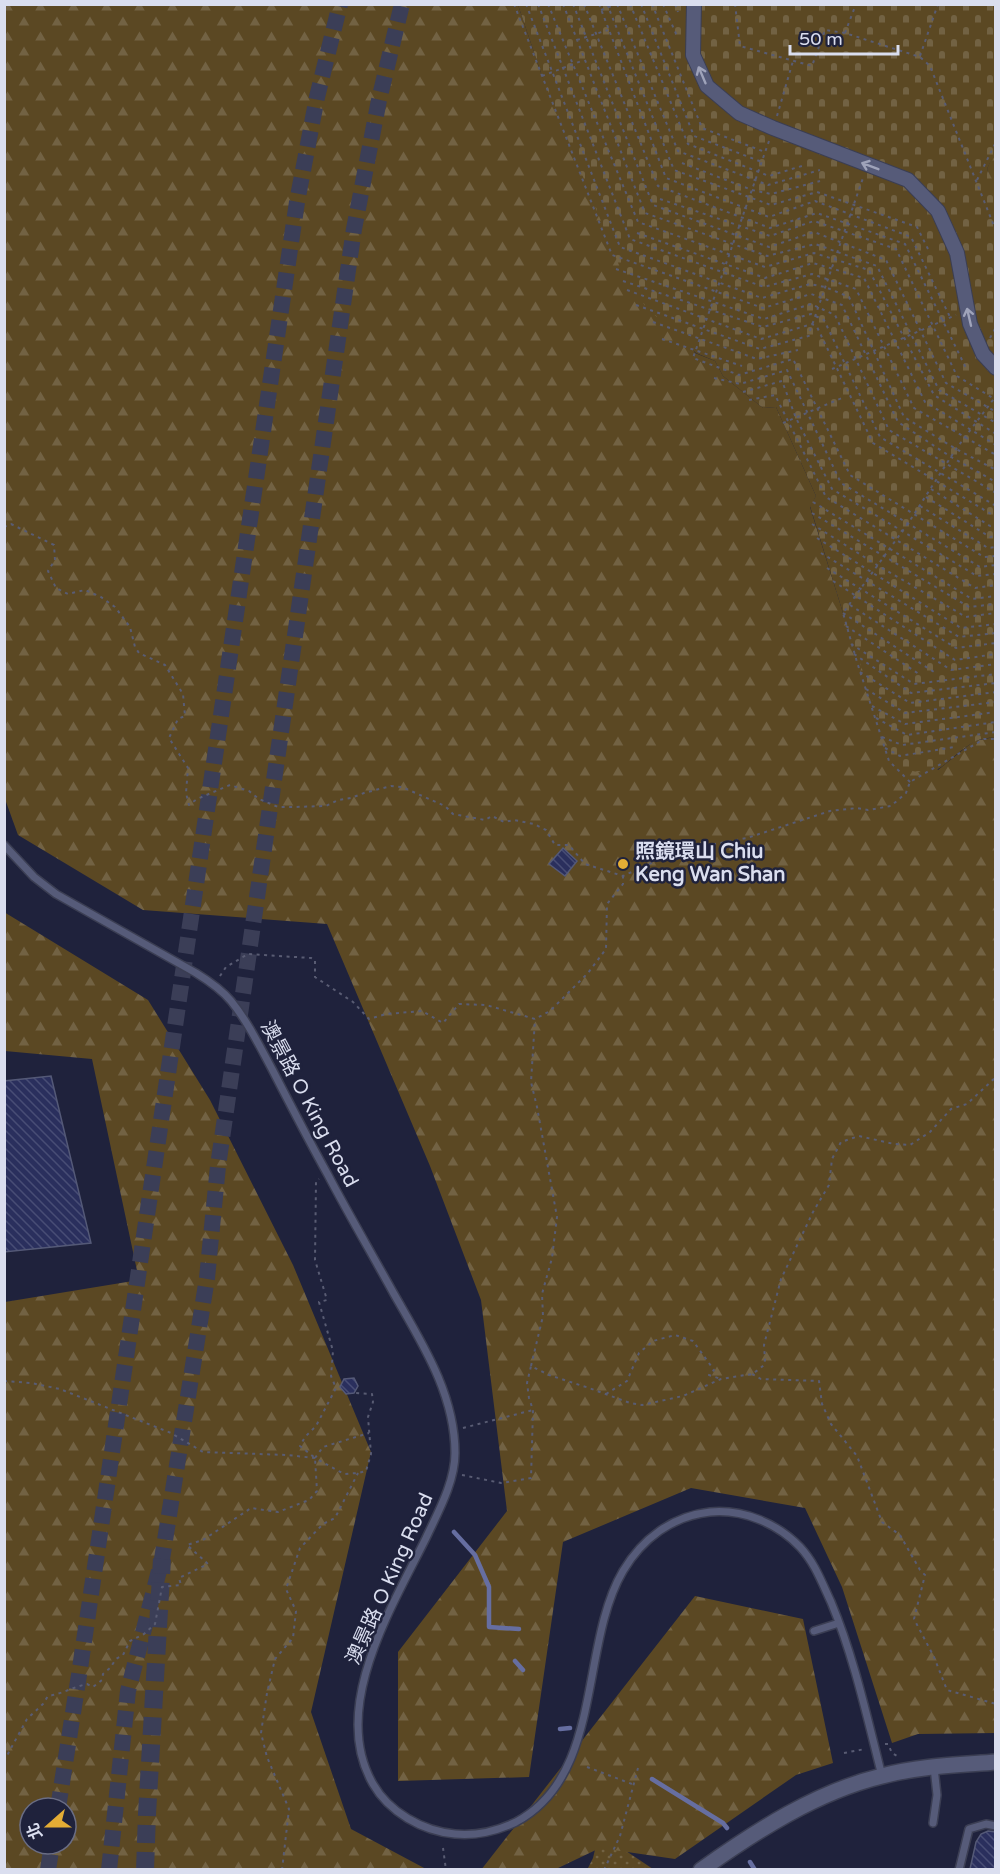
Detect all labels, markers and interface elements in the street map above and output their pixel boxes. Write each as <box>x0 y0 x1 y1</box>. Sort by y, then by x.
scale bar <box>790 18 898 56</box>
text: 50 m <box>799 28 843 50</box>
one-way arrow <box>696 67 707 85</box>
one-way arrow <box>861 159 880 170</box>
one-way arrow <box>963 308 975 327</box>
place label: 照鏡環山 Chiu Keng Wan Shan <box>635 840 786 887</box>
marker: 照鏡環山 Chiu Keng Wan Shan <box>616 857 630 871</box>
street label: 澳景路 O King Road <box>255 1017 363 1191</box>
street label: 澳景路 O King Road <box>341 1489 439 1669</box>
north arrow <box>18 1796 78 1856</box>
text: 北 <box>23 1820 47 1842</box>

